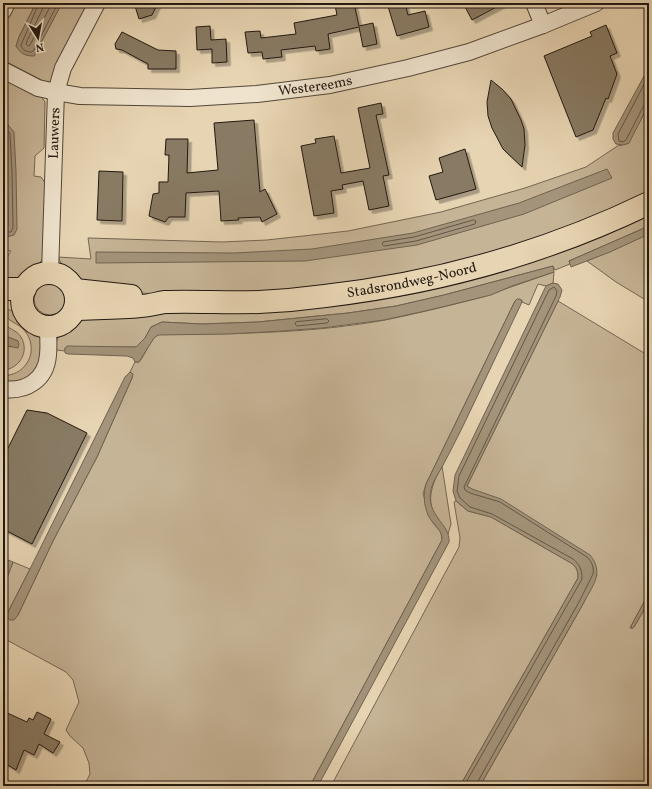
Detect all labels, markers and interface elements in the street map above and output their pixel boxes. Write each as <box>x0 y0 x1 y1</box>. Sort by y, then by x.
north arrow <box>18 18 58 58</box>
text: N <box>34 38 45 54</box>
street label: Westereems <box>277 71 354 101</box>
street label: Lauwers <box>44 107 65 159</box>
street label: Stadsrondweg-Noord <box>346 258 479 303</box>

